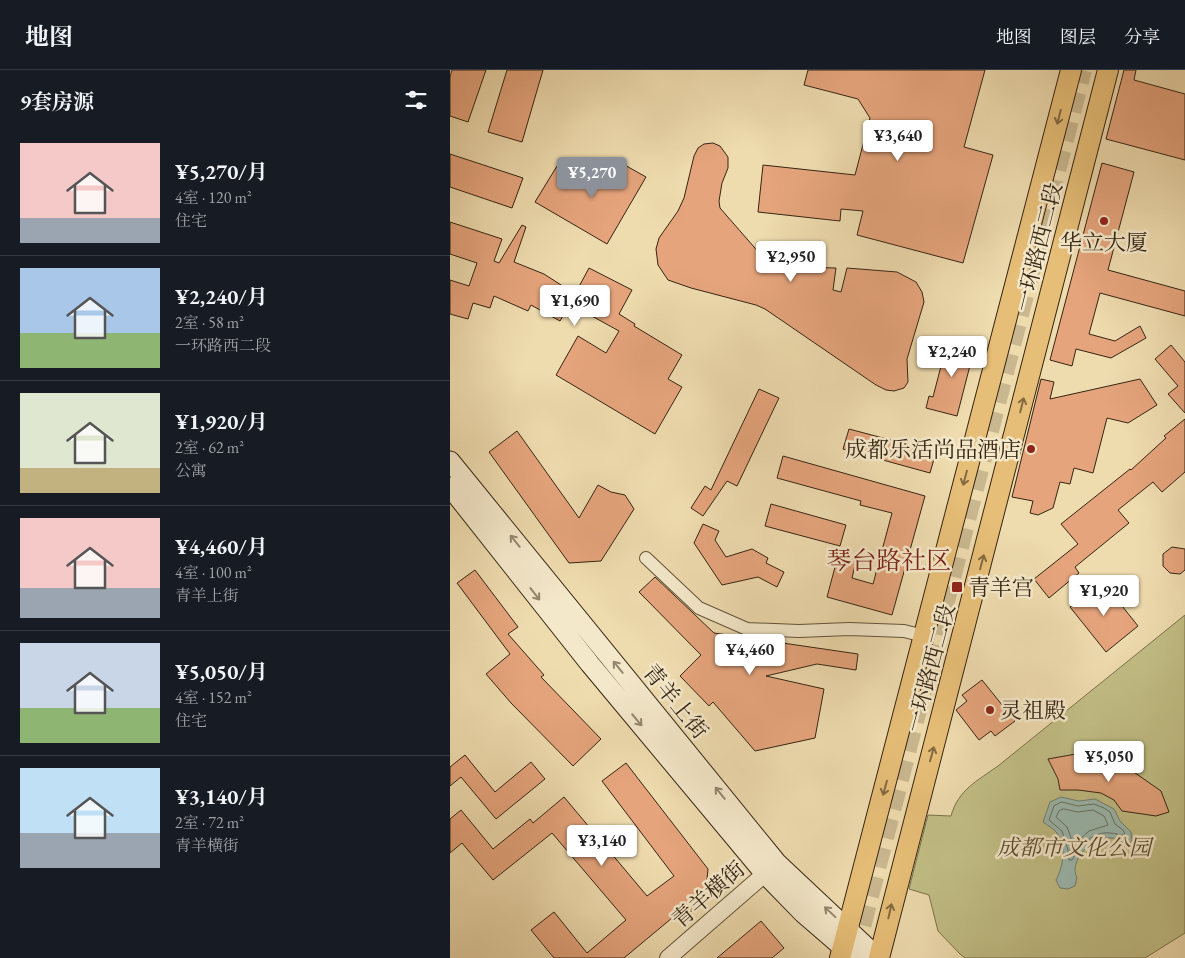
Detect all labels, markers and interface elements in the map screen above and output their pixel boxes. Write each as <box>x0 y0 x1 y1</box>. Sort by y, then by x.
text: 地图 <box>25 21 73 52</box>
text: 地图 <box>996 25 1032 48</box>
text: 图层 <box>1060 25 1096 48</box>
text: 分享 <box>1124 25 1160 48</box>
icon: filters <box>402 86 430 114</box>
text: 9套房源 <box>20 88 94 115</box>
one-way arrow <box>1054 109 1063 125</box>
pin: ¥3,640 <box>857 119 939 162</box>
text: ¥3,640 <box>874 125 922 146</box>
pin: ¥5,270 <box>551 156 633 199</box>
text: ¥5,270/月 <box>175 158 268 185</box>
text: ¥5,270 <box>568 162 616 183</box>
icon: home <box>60 163 120 223</box>
street label: 一环路西二段 <box>1008 180 1069 315</box>
text: 4室 · 120 m² <box>175 187 252 208</box>
text: 住宅 <box>175 210 207 231</box>
marker: 华立大厦 <box>1098 215 1110 227</box>
place label: 华立大厦 <box>1060 228 1148 257</box>
pin: ¥2,950 <box>750 240 832 283</box>
text: ¥2,950 <box>767 246 815 267</box>
text: ¥2,240/月 <box>175 283 268 310</box>
pin: ¥1,690 <box>534 284 616 327</box>
icon: home <box>60 288 120 348</box>
text: ¥1,690 <box>551 290 599 311</box>
text: 2室 · 58 m² <box>175 312 244 333</box>
text: 一环路西二段 <box>175 335 271 356</box>
pin: ¥2,240 <box>911 336 993 378</box>
text: ¥2,240 <box>928 341 976 362</box>
one-way arrow <box>1018 397 1028 413</box>
text: ¥1,920/月 <box>175 408 268 435</box>
icon: home <box>60 413 120 473</box>
place label: 成都乐活尚品酒店 <box>845 435 1021 464</box>
text: 2室 · 62 m² <box>175 437 244 458</box>
marker: 成都乐活尚品酒店 <box>1025 443 1037 455</box>
text: 公寓 <box>175 460 207 481</box>
one-way arrow <box>960 469 970 485</box>
text: ¥4,460/月 <box>175 533 268 560</box>
one-way arrow <box>510 535 521 548</box>
icon: home <box>60 538 120 598</box>
district label: 琴台路社区 <box>826 544 952 576</box>
one-way arrow <box>978 555 987 571</box>
text: 4室 · 100 m² <box>175 562 252 583</box>
place label: 青羊宫 <box>968 573 1034 602</box>
pin: ¥1,920 <box>1063 574 1145 617</box>
marker: 青羊宫 <box>950 580 964 594</box>
text: ¥1,920 <box>1080 580 1128 601</box>
text: 青羊上街 <box>175 585 239 606</box>
one-way arrow <box>529 587 540 600</box>
street label: 一环路西二段 <box>899 601 962 736</box>
pin: ¥4,460 <box>709 634 791 676</box>
text: ¥4,460 <box>726 639 774 660</box>
text: ¥5,050/月 <box>175 658 268 685</box>
street label: 青羊上街 <box>637 658 715 745</box>
one-way arrow <box>612 661 623 674</box>
icon: home <box>60 663 120 723</box>
text: 4室 · 152 m² <box>175 687 252 708</box>
place label: 灵祖殿 <box>1000 696 1066 725</box>
marker: 灵祖殿 <box>984 704 996 716</box>
text: 住宅 <box>175 710 207 731</box>
one-way arrow <box>631 714 642 727</box>
pin: ¥5,050 <box>1068 740 1150 783</box>
one-way arrow <box>928 746 937 762</box>
text: ¥5,050 <box>1085 746 1133 767</box>
one-way arrow <box>880 779 889 795</box>
text: ¥3,140/月 <box>175 783 268 810</box>
one-way arrow <box>715 787 726 800</box>
icon: home <box>60 788 120 848</box>
text: 2室 · 72 m² <box>175 812 244 833</box>
pin: ¥3,140 <box>561 824 643 867</box>
text: ¥3,140 <box>578 830 626 851</box>
park label: 成都市文化公园 <box>997 833 1154 862</box>
text: 青羊横街 <box>175 835 239 856</box>
street label: 青羊横街 <box>666 855 751 934</box>
one-way arrow <box>886 903 895 919</box>
one-way arrow <box>824 906 836 918</box>

